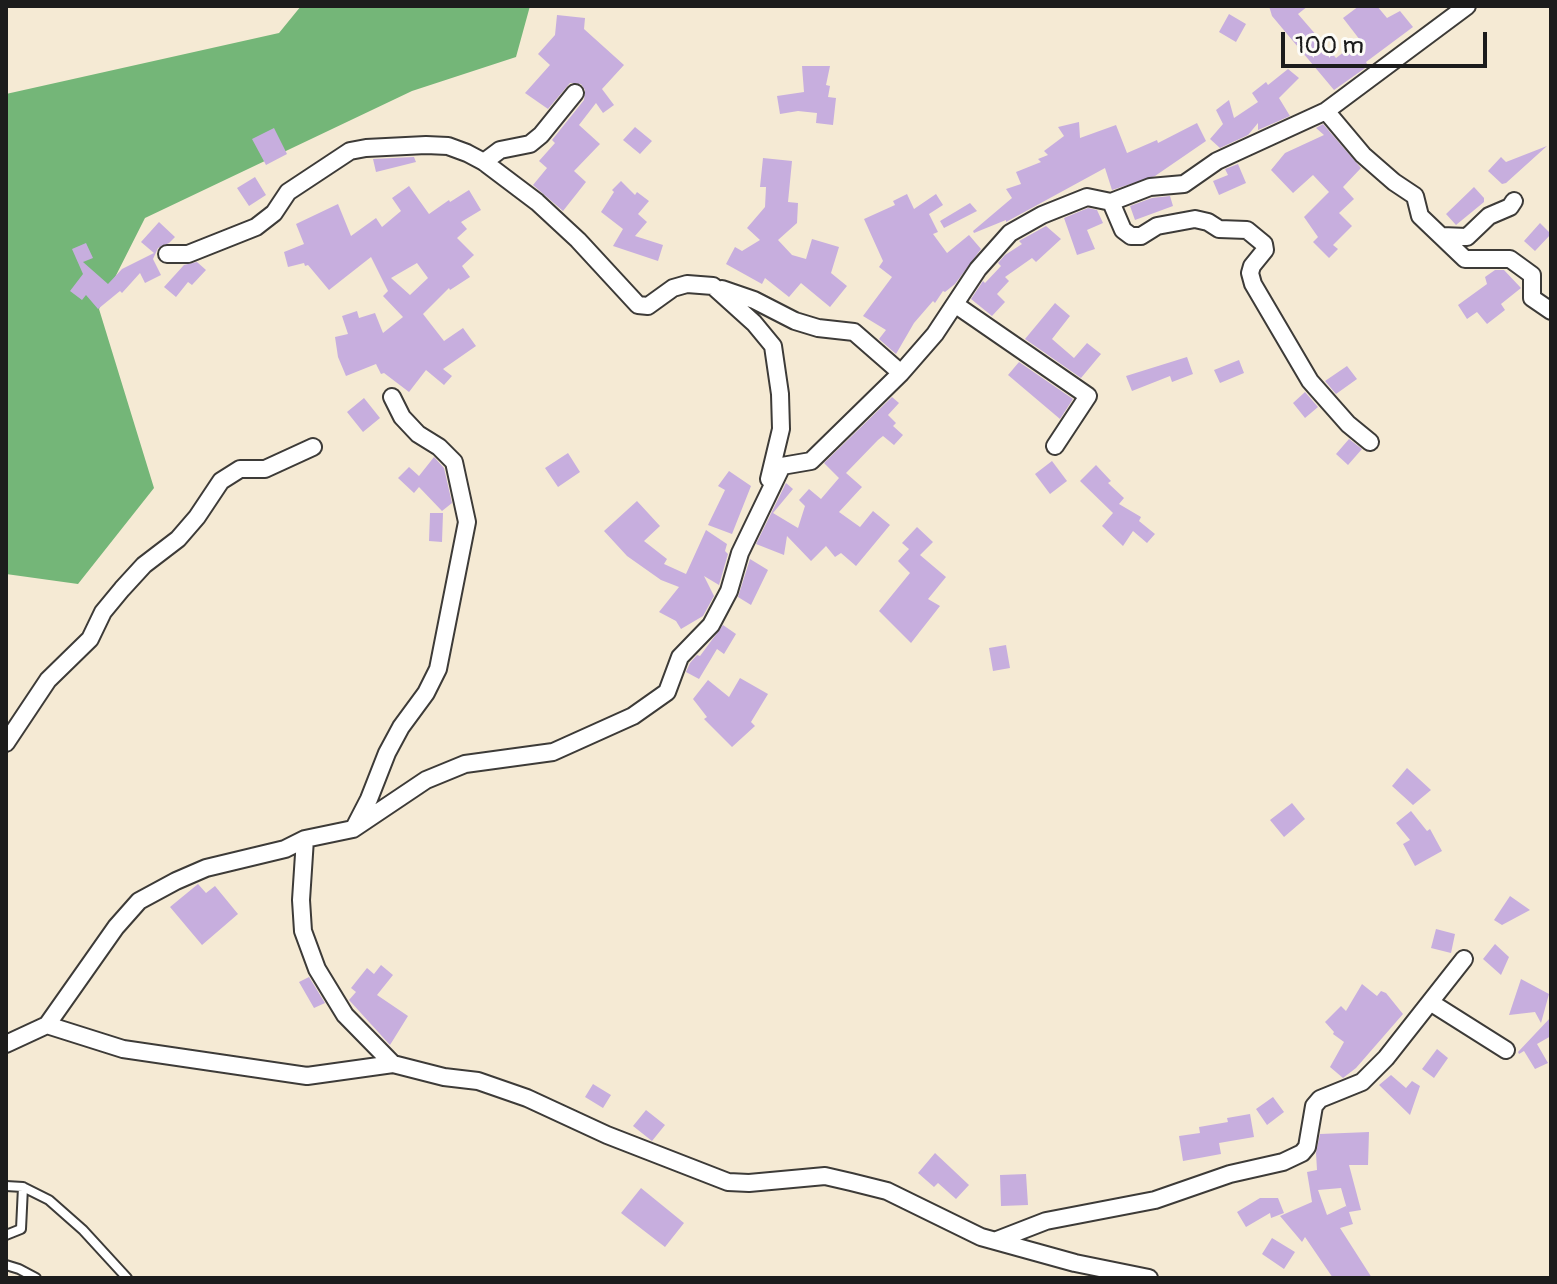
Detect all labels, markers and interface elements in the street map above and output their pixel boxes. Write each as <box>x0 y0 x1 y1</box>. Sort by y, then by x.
scale bar <box>1285 16 1491 66</box>
text: 100 m <box>1295 31 1364 60</box>

